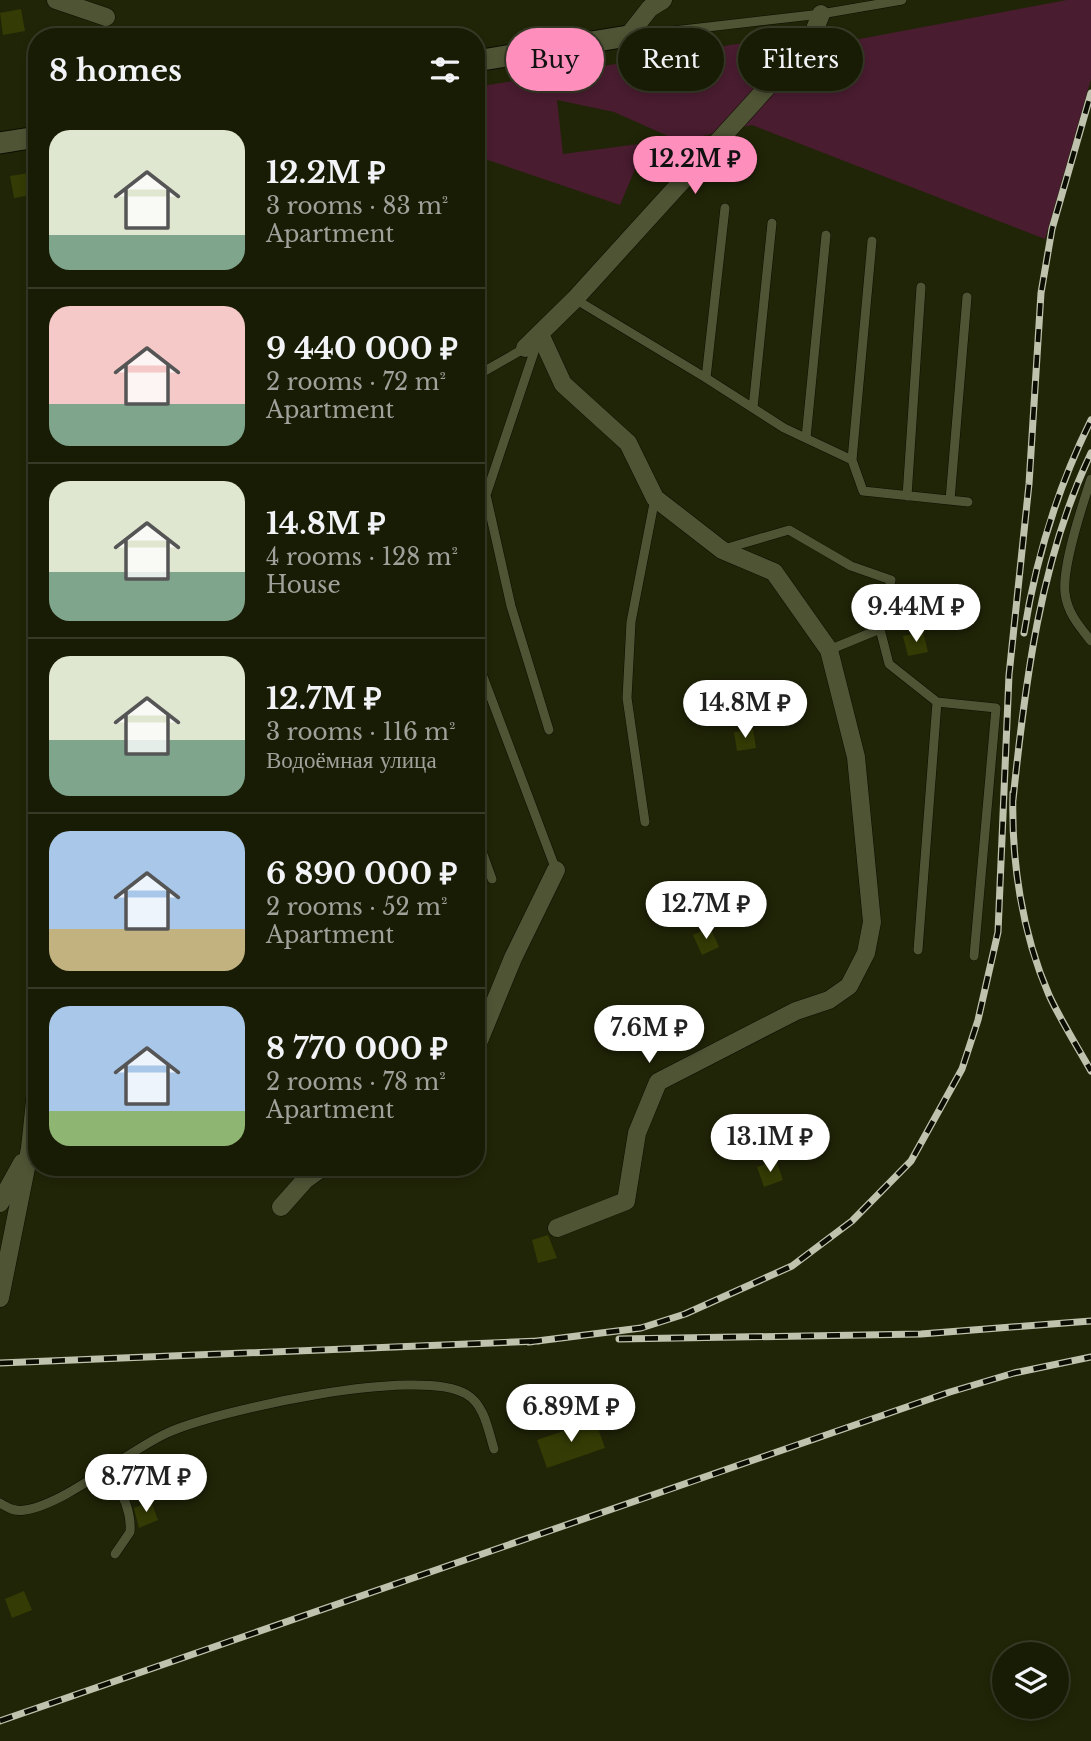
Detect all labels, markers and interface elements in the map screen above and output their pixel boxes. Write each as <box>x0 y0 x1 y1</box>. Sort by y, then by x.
chip: Buy <box>506 28 604 91</box>
chip: Rent <box>618 28 724 91</box>
chip: Filters <box>738 28 863 91</box>
icon: filters <box>426 51 464 89</box>
text: 8 homes <box>49 52 182 89</box>
pin: 12.2M ₽ <box>630 136 760 196</box>
text: 12.2M ₽ <box>649 145 741 173</box>
text: 12.2M ₽ <box>266 154 386 191</box>
icon: home <box>105 158 189 242</box>
text: 3 rooms · 83 m² <box>266 192 448 220</box>
text: Apartment <box>266 220 394 248</box>
text: 9 440 000 ₽ <box>266 330 458 367</box>
icon: home <box>105 334 189 418</box>
text: 2 rooms · 72 m² <box>266 368 446 396</box>
text: Apartment <box>266 396 394 424</box>
text: 14.8M ₽ <box>266 505 386 542</box>
icon: home <box>105 509 189 593</box>
text: 4 rooms · 128 m² <box>266 543 458 571</box>
text: House <box>266 571 341 599</box>
pin: 9.44M ₽ <box>851 584 981 644</box>
text: 9.44M ₽ <box>867 593 965 621</box>
text: 12.7M ₽ <box>266 680 382 717</box>
pin: 14.8M ₽ <box>680 680 810 740</box>
icon: home <box>105 684 189 768</box>
text: 14.8M ₽ <box>699 689 791 717</box>
text: 3 rooms · 116 m² <box>266 718 456 746</box>
text: Водоёмная улица <box>266 746 437 774</box>
text: 6 890 000 ₽ <box>266 855 458 892</box>
icon: home <box>105 859 189 943</box>
pin: 12.7M ₽ <box>641 881 771 941</box>
text: 12.7M ₽ <box>662 890 750 918</box>
text: 2 rooms · 52 m² <box>266 893 448 921</box>
text: Apartment <box>266 921 394 949</box>
pin: 7.6M ₽ <box>592 1006 706 1065</box>
text: 7.6M ₽ <box>610 1014 688 1042</box>
text: 8 770 000 ₽ <box>266 1030 448 1067</box>
icon: home <box>105 1034 189 1118</box>
text: 2 rooms · 78 m² <box>266 1068 446 1096</box>
text: Apartment <box>266 1096 394 1124</box>
pin: 13.1M ₽ <box>705 1114 835 1174</box>
text: 13.1M ₽ <box>727 1123 813 1151</box>
pin: 6.89M ₽ <box>506 1384 636 1444</box>
text: 6.89M ₽ <box>522 1393 620 1421</box>
pin: 8.77M ₽ <box>81 1454 211 1514</box>
text: 8.77M ₽ <box>101 1463 191 1491</box>
map controls <box>992 1642 1069 1719</box>
button: layers <box>992 1642 1069 1719</box>

